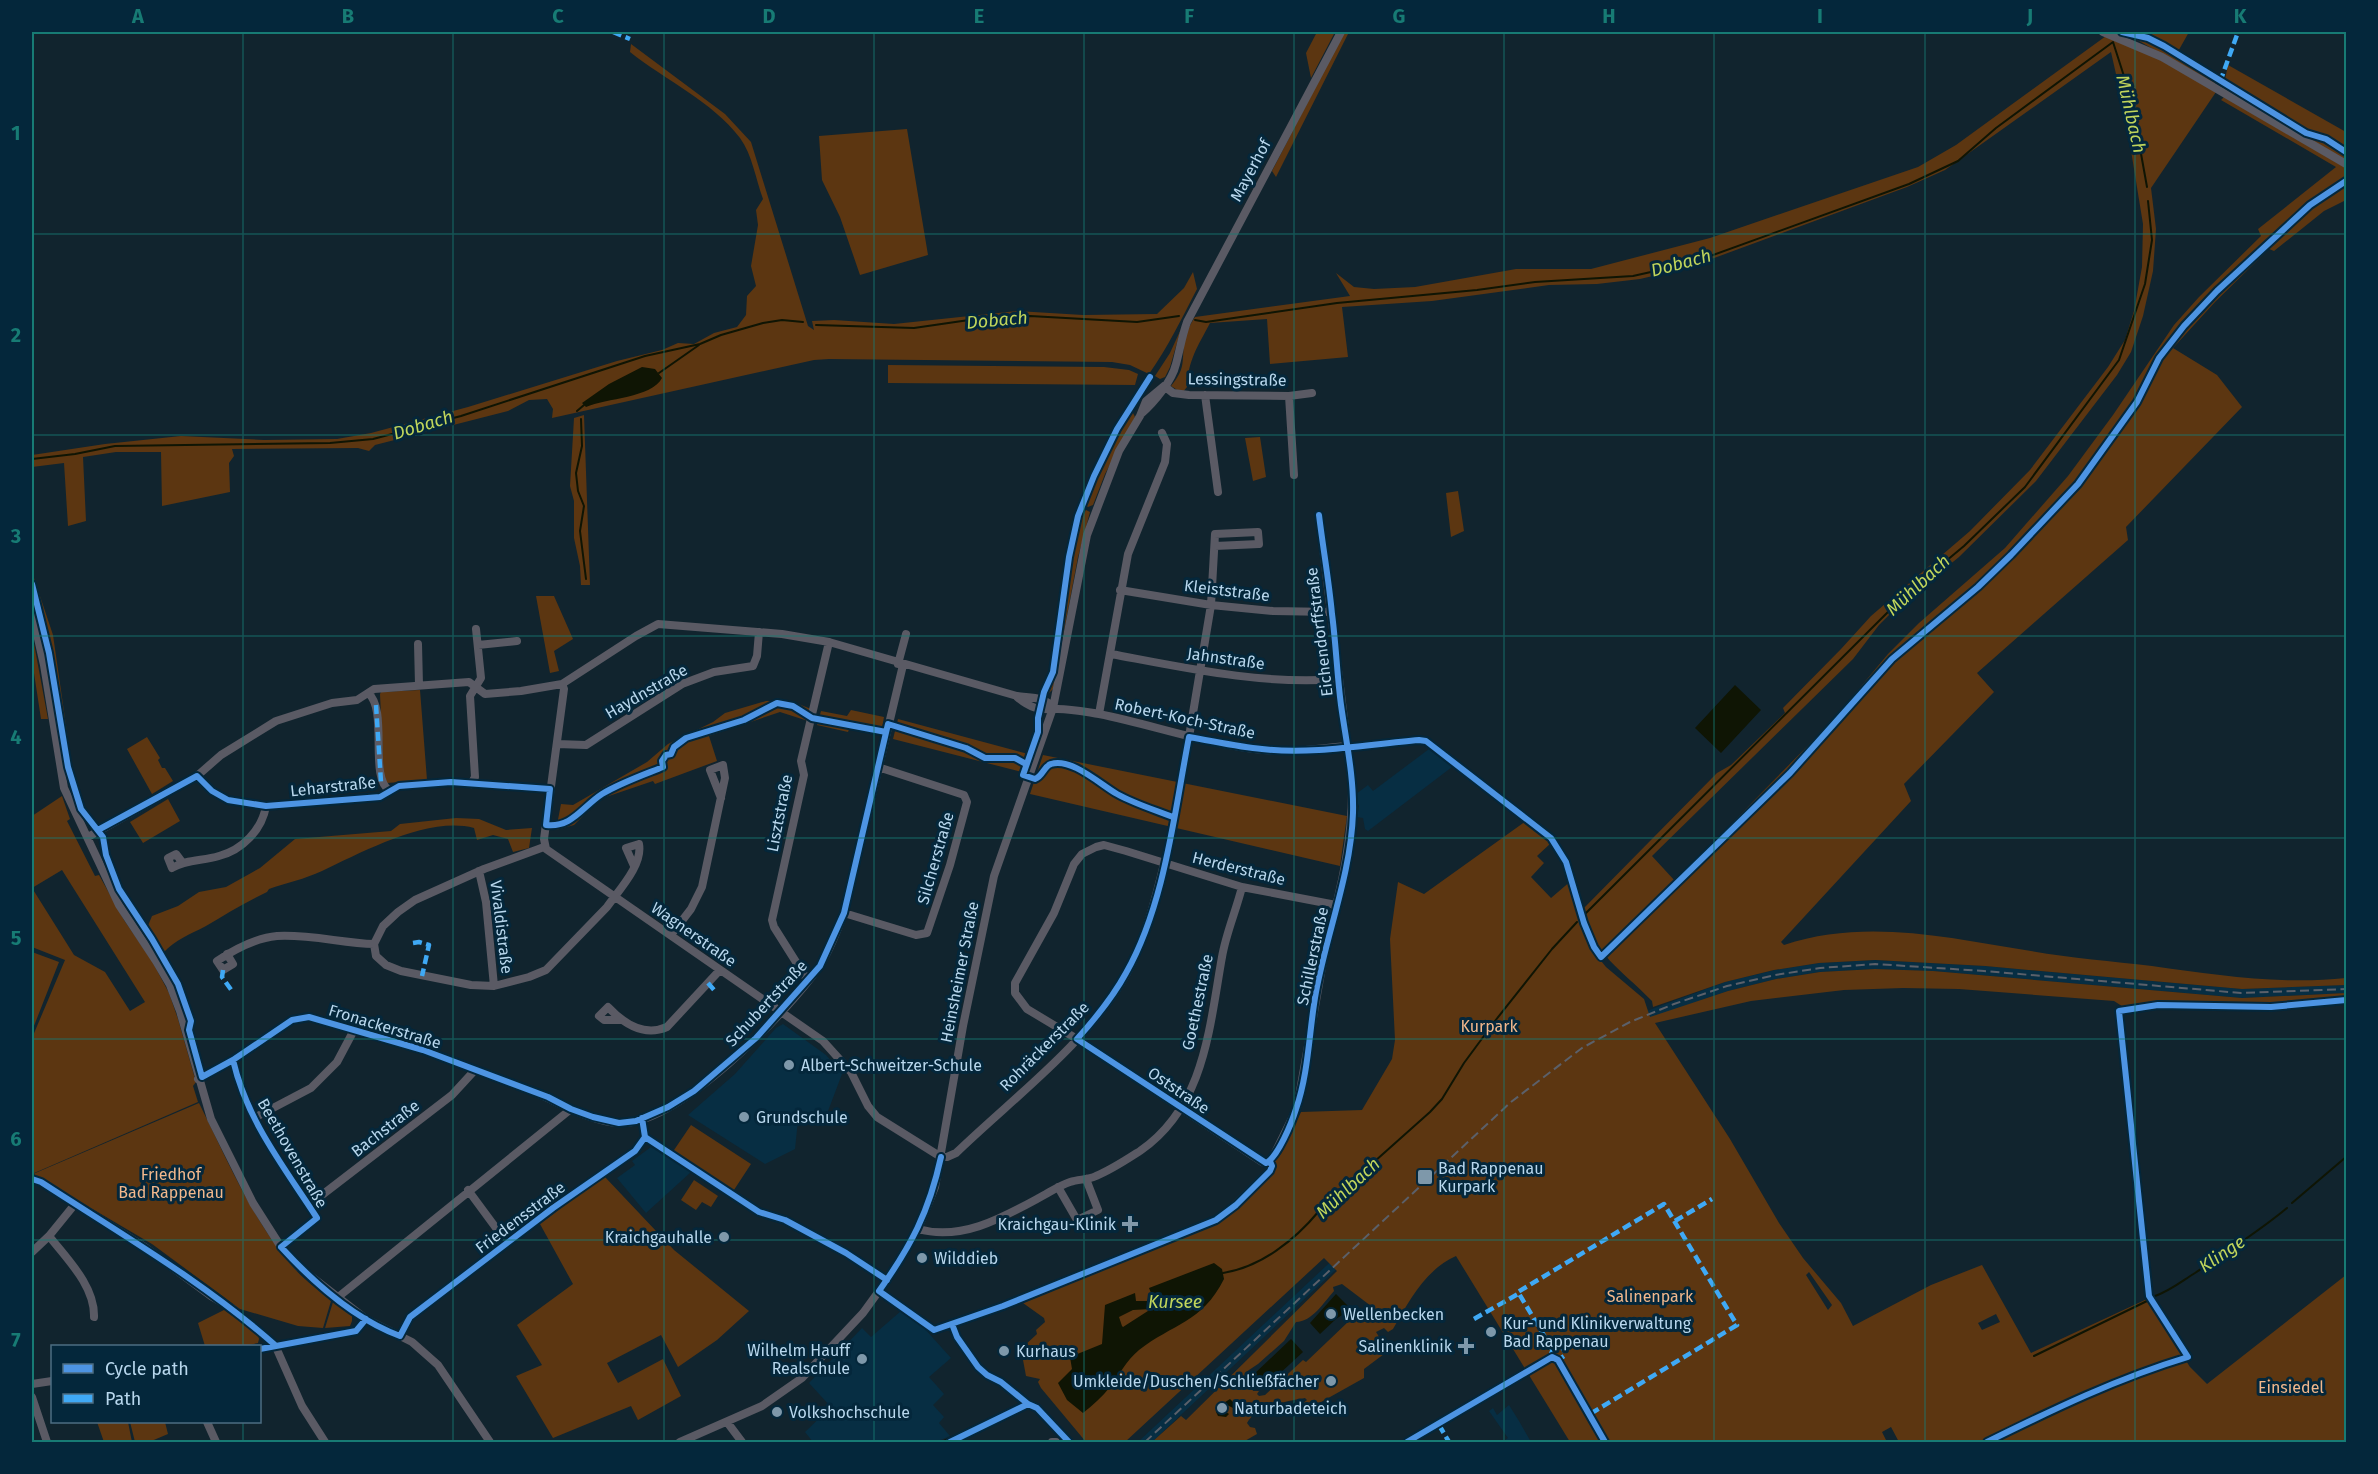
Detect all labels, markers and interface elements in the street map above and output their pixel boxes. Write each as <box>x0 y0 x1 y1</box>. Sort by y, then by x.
text: A <box>131 4 145 28</box>
text: B <box>342 4 354 28</box>
text: C <box>552 4 564 28</box>
text: D <box>762 4 776 28</box>
text: E <box>974 4 984 28</box>
text: F <box>1184 4 1194 28</box>
text: G <box>1393 4 1405 28</box>
text: H <box>1602 4 1616 28</box>
text: I <box>1817 4 1823 28</box>
text: J <box>2026 4 2033 28</box>
text: K <box>2234 4 2247 28</box>
water label: Mühlbach <box>2111 73 2151 155</box>
text: 1 <box>11 121 21 145</box>
street label: Mayerhof <box>1226 134 1275 205</box>
water label: Dobach <box>1648 244 1714 282</box>
water label: Dobach <box>965 306 1029 334</box>
text: 2 <box>11 323 21 347</box>
street label: Lessingstraße <box>1187 369 1287 390</box>
water label: Dobach <box>390 405 456 445</box>
text: 3 <box>10 524 21 548</box>
water label: Mühlbach <box>1881 550 1955 620</box>
street label: Eichendorffstraße <box>1302 566 1337 697</box>
street label: Kleiststraße <box>1183 576 1271 605</box>
street label: Jahnstraße <box>1186 644 1266 673</box>
street label: Haydnstraße <box>602 660 691 723</box>
street label: Robert-Koch-Straße <box>1113 694 1257 743</box>
text: 4 <box>10 725 22 749</box>
street label: Leharstraße <box>289 773 377 800</box>
street label: Lisztstraße <box>763 773 796 853</box>
street label: Silcherstraße <box>913 810 958 907</box>
street label: Herderstraße <box>1190 848 1287 889</box>
street label: Vivaldistraße <box>486 879 517 975</box>
street label: Wagnerstraße <box>648 898 740 971</box>
street label: Heinsheimer Straße <box>936 900 983 1044</box>
street label: Schillerstraße <box>1293 905 1332 1007</box>
text: 5 <box>11 926 22 950</box>
street label: Goethestraße <box>1178 952 1217 1052</box>
street label: Schubertstraße <box>722 956 811 1050</box>
street label: Rohräckerstraße <box>996 998 1093 1095</box>
street label: Fronackerstraße <box>326 1000 443 1053</box>
park label: Kurpark <box>1460 1017 1518 1036</box>
place label: Albert-Schweitzer-Schule <box>801 1056 982 1075</box>
marker: Albert-Schweitzer-Schule <box>782 1058 796 1072</box>
street label: Oststraße <box>1144 1063 1213 1118</box>
street label: Beethovenstraße <box>254 1095 332 1211</box>
street label: Bachstraße <box>347 1096 423 1161</box>
place label: Grundschule <box>756 1108 848 1127</box>
marker: Grundschule <box>737 1110 751 1124</box>
text: 6 <box>10 1127 22 1151</box>
water label: Mühlbach <box>1311 1153 1385 1223</box>
place label: Bad Rappenau Kurpark <box>1438 1159 1544 1196</box>
park label: Friedhof Bad Rappenau <box>118 1165 224 1202</box>
marker: Bad Rappenau Kurpark <box>1416 1168 1434 1186</box>
street label: Friedensstraße <box>472 1177 569 1257</box>
place label: Kraichgau-Klinik <box>998 1215 1117 1234</box>
marker: Kraichgau-Klinik <box>1121 1215 1139 1233</box>
place label: Kraichgauhalle <box>605 1228 712 1247</box>
marker: Kraichgauhalle <box>717 1230 731 1244</box>
water label: Klinge <box>2195 1231 2249 1277</box>
place label: Wilddieb <box>934 1249 998 1268</box>
marker: Wilddieb <box>915 1251 929 1265</box>
park label: Salinenpark <box>1607 1287 1694 1306</box>
water label: Kursee <box>1148 1291 1202 1313</box>
place label: Wellenbecken <box>1343 1305 1444 1324</box>
marker: Wellenbecken <box>1324 1307 1338 1321</box>
place label: Kur- und Klinikverwaltung Bad Rappenau <box>1503 1314 1692 1351</box>
marker: Kur- und Klinikverwaltung Bad Rappenau <box>1484 1325 1498 1339</box>
text: 7 <box>11 1328 21 1352</box>
place label: Salinenklinik <box>1359 1337 1453 1356</box>
marker: Salinenklinik <box>1457 1337 1475 1355</box>
place label: Wilhelm Hauff Realschule <box>747 1341 852 1378</box>
place label: Kurhaus <box>1016 1342 1076 1361</box>
marker: Kurhaus <box>997 1344 1011 1358</box>
legend <box>51 1345 261 1423</box>
marker: Wilhelm Hauff Realschule <box>855 1352 869 1366</box>
text: Cycle path <box>105 1358 189 1380</box>
place label: Umkleide/Duschen/Schließfächer <box>1073 1372 1320 1391</box>
marker: Umkleide/Duschen/Schließfächer <box>1324 1374 1338 1388</box>
park label: Einsiedel <box>2258 1378 2324 1397</box>
text: Path <box>105 1388 141 1410</box>
place label: Naturbadeteich <box>1234 1399 1347 1418</box>
marker: Naturbadeteich <box>1215 1401 1229 1415</box>
place label: Volkshochschule <box>789 1403 910 1422</box>
marker: Volkshochschule <box>770 1405 784 1419</box>

